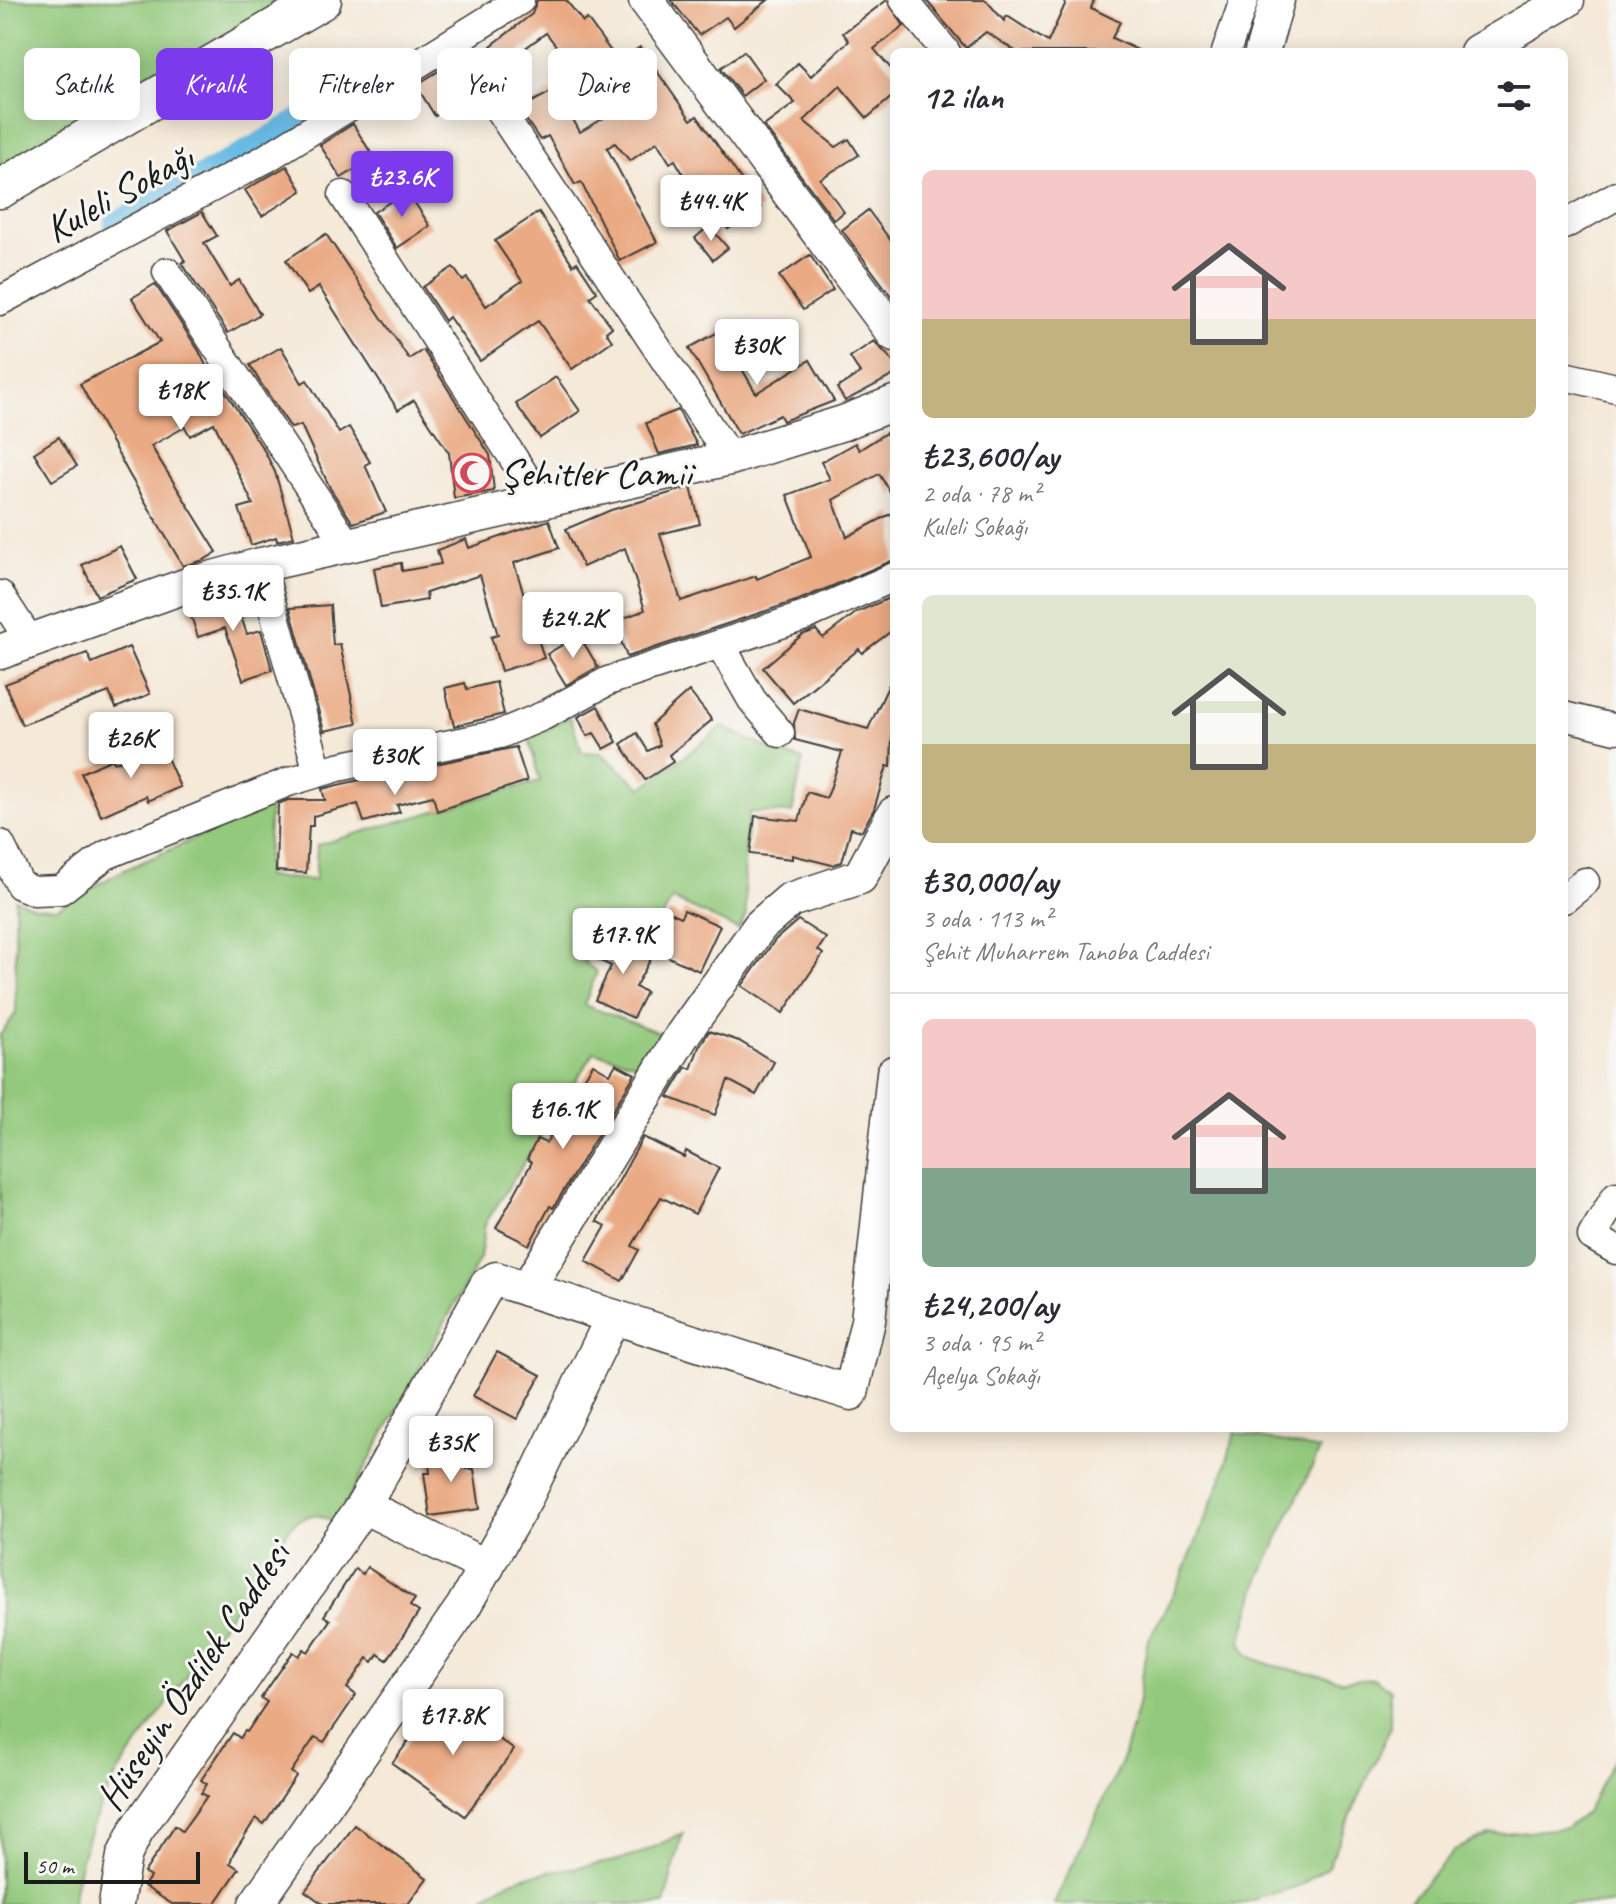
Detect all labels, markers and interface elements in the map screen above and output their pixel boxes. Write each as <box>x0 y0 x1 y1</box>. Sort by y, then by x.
chip: Satılık <box>24 48 140 120</box>
chip: Kiralık <box>156 48 273 120</box>
chip: Filtreler <box>289 48 421 120</box>
chip: Yeni <box>437 48 532 120</box>
chip: Daire <box>548 48 657 120</box>
icon: filters <box>1492 74 1536 118</box>
text: 12 ilan <box>922 75 1003 118</box>
street label: Kuleli Sokağı <box>36 131 203 254</box>
pin: ₺23.6K <box>337 151 467 219</box>
text: ₺23.6K <box>369 160 435 193</box>
pin: ₺44.4K <box>646 175 776 243</box>
text: ₺44.4K <box>678 184 744 217</box>
icon: home <box>1157 222 1301 366</box>
pin: ₺30K <box>710 319 804 387</box>
text: ₺30K <box>733 328 781 361</box>
pin: ₺18K <box>134 364 228 432</box>
text: ₺18K <box>157 373 205 406</box>
text: ₺23,600/ay <box>922 434 1059 477</box>
place label: Şehitler Camii <box>500 448 696 498</box>
mosque icon: Şehitler Camii <box>451 452 493 494</box>
text: 2 oda · 78 m² <box>922 477 1040 510</box>
text: Kuleli Sokağı <box>922 510 1027 543</box>
pin: ₺35.1K <box>168 565 298 633</box>
text: ₺35.1K <box>201 574 265 607</box>
pin: ₺24.2K <box>508 592 638 660</box>
text: ₺24.2K <box>540 601 606 634</box>
icon: home <box>1157 647 1301 791</box>
pin: ₺26K <box>84 712 178 780</box>
text: ₺26K <box>107 721 155 754</box>
pin: ₺30K <box>348 729 442 797</box>
text: ₺30K <box>371 738 419 771</box>
text: ₺30,000/ay <box>922 859 1058 902</box>
text: 3 oda · 113 m² <box>922 902 1052 935</box>
pin: ₺17.9K <box>558 908 688 976</box>
text: ₺17.9K <box>591 917 655 950</box>
text: Şehit Muharrem Tanoba Caddesi <box>922 935 1209 968</box>
icon: home <box>1157 1071 1301 1215</box>
pin: ₺16.1K <box>498 1083 628 1151</box>
text: ₺16.1K <box>530 1092 596 1125</box>
text: ₺24,200/ay <box>922 1283 1058 1326</box>
text: 3 oda · 95 m² <box>922 1326 1040 1359</box>
text: Açelya Sokağı <box>922 1359 1040 1392</box>
pin: ₺35K <box>404 1416 498 1484</box>
text: ₺35K <box>427 1425 475 1458</box>
street label: Hüseyin Özdilek Caddesi <box>85 1528 304 1820</box>
pin: ₺17.8K <box>388 1689 518 1757</box>
text: ₺17.8K <box>420 1698 486 1731</box>
scale bar <box>24 1848 200 1884</box>
text: 50 m <box>36 1852 73 1880</box>

